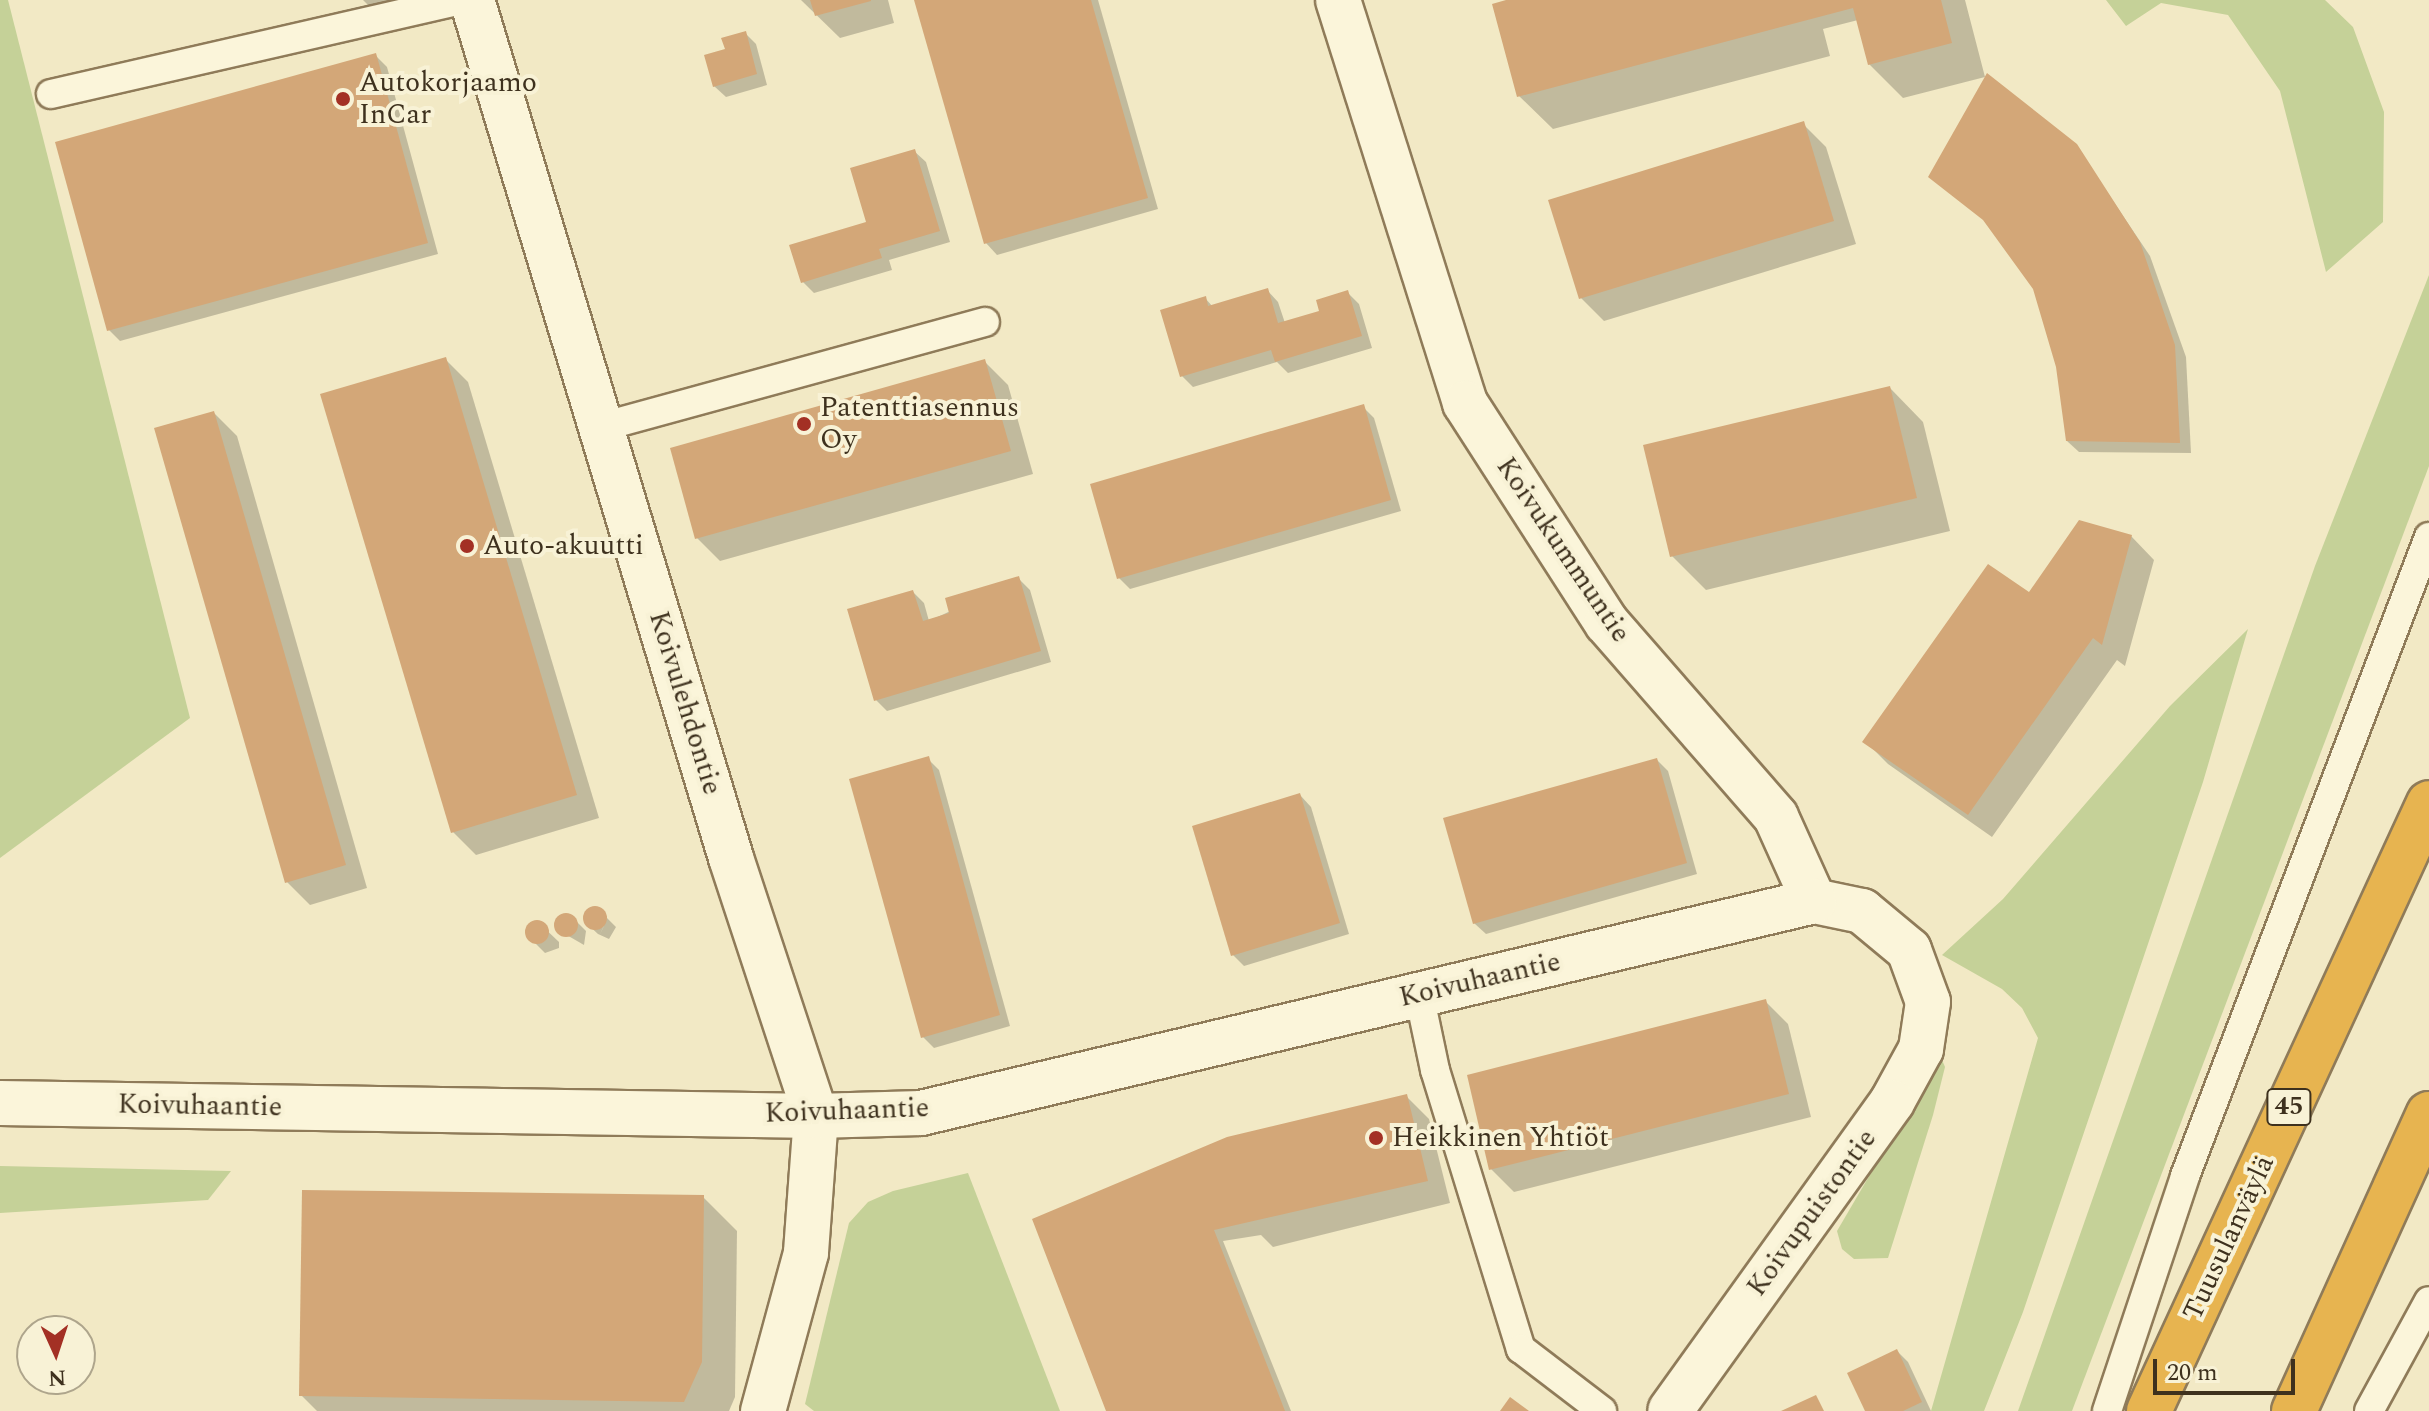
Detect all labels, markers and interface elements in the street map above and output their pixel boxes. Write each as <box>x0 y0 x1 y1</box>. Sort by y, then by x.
place label: Autokorjaamo InCar <box>359 66 537 132</box>
marker: Autokorjaamo InCar <box>334 90 352 108</box>
place label: Patenttiasennus Oy <box>820 391 1019 457</box>
marker: Patenttiasennus Oy <box>795 415 813 433</box>
street label: Koivukummuntie <box>1489 451 1637 649</box>
place label: Auto-akuutti <box>483 529 644 563</box>
marker: Auto-akuutti <box>458 537 476 555</box>
street label: Koivulehdontie <box>641 607 729 799</box>
street label: Koivuhaantie <box>1396 945 1564 1015</box>
road number: 45 <box>2265 1085 2313 1129</box>
street label: Koivuhaantie <box>117 1088 283 1124</box>
street label: Koivuhaantie <box>764 1091 930 1131</box>
place label: Heikkinen Yhtiöt <box>1392 1121 1609 1155</box>
street label: Koivupuistontie <box>1740 1123 1884 1303</box>
marker: Heikkinen Yhtiöt <box>1367 1129 1385 1147</box>
street label: Tuusulanväylä <box>2176 1150 2282 1326</box>
north arrow <box>16 1315 96 1395</box>
scale bar <box>2157 1343 2299 1393</box>
text: 20 m <box>2167 1355 2218 1391</box>
text: N <box>47 1361 67 1394</box>

